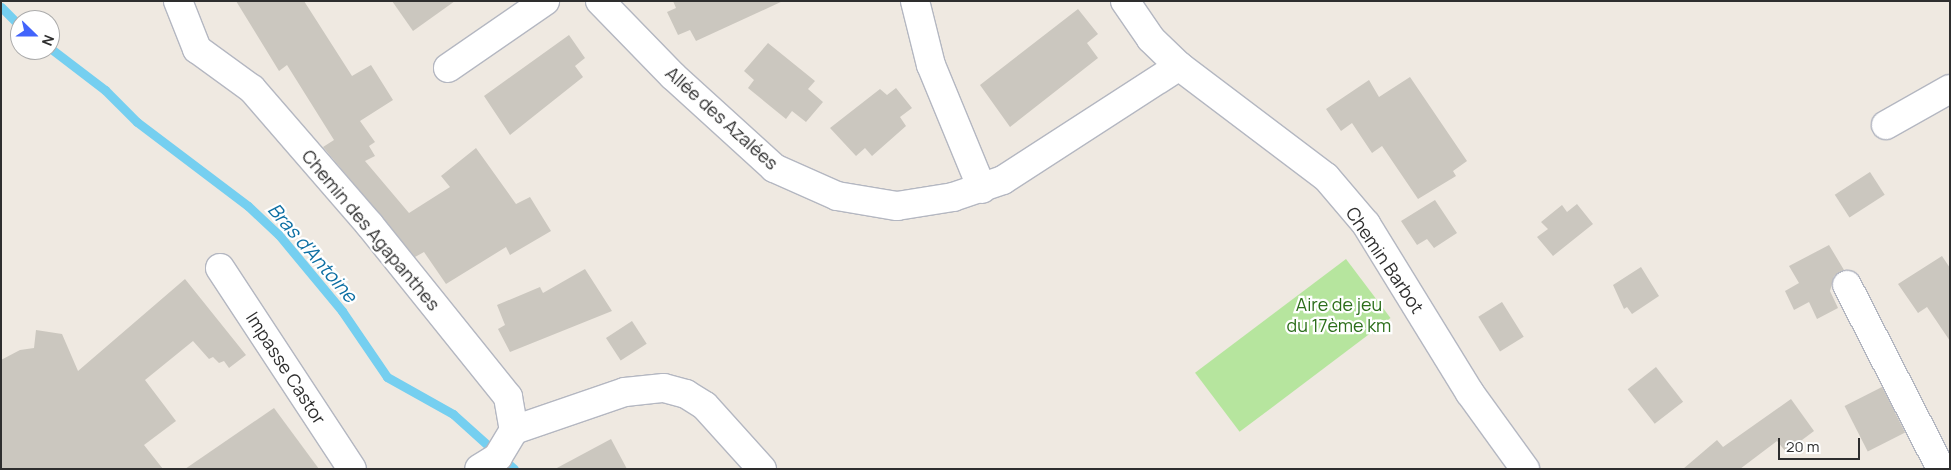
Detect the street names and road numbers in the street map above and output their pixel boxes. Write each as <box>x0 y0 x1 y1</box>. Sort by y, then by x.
street label: Allée des Azalées <box>661 62 783 174</box>
street label: Chemin des Agapanthes <box>297 145 445 315</box>
street label: Chemin Barbot <box>1341 203 1429 317</box>
street label: Impasse Castor <box>242 308 330 428</box>

